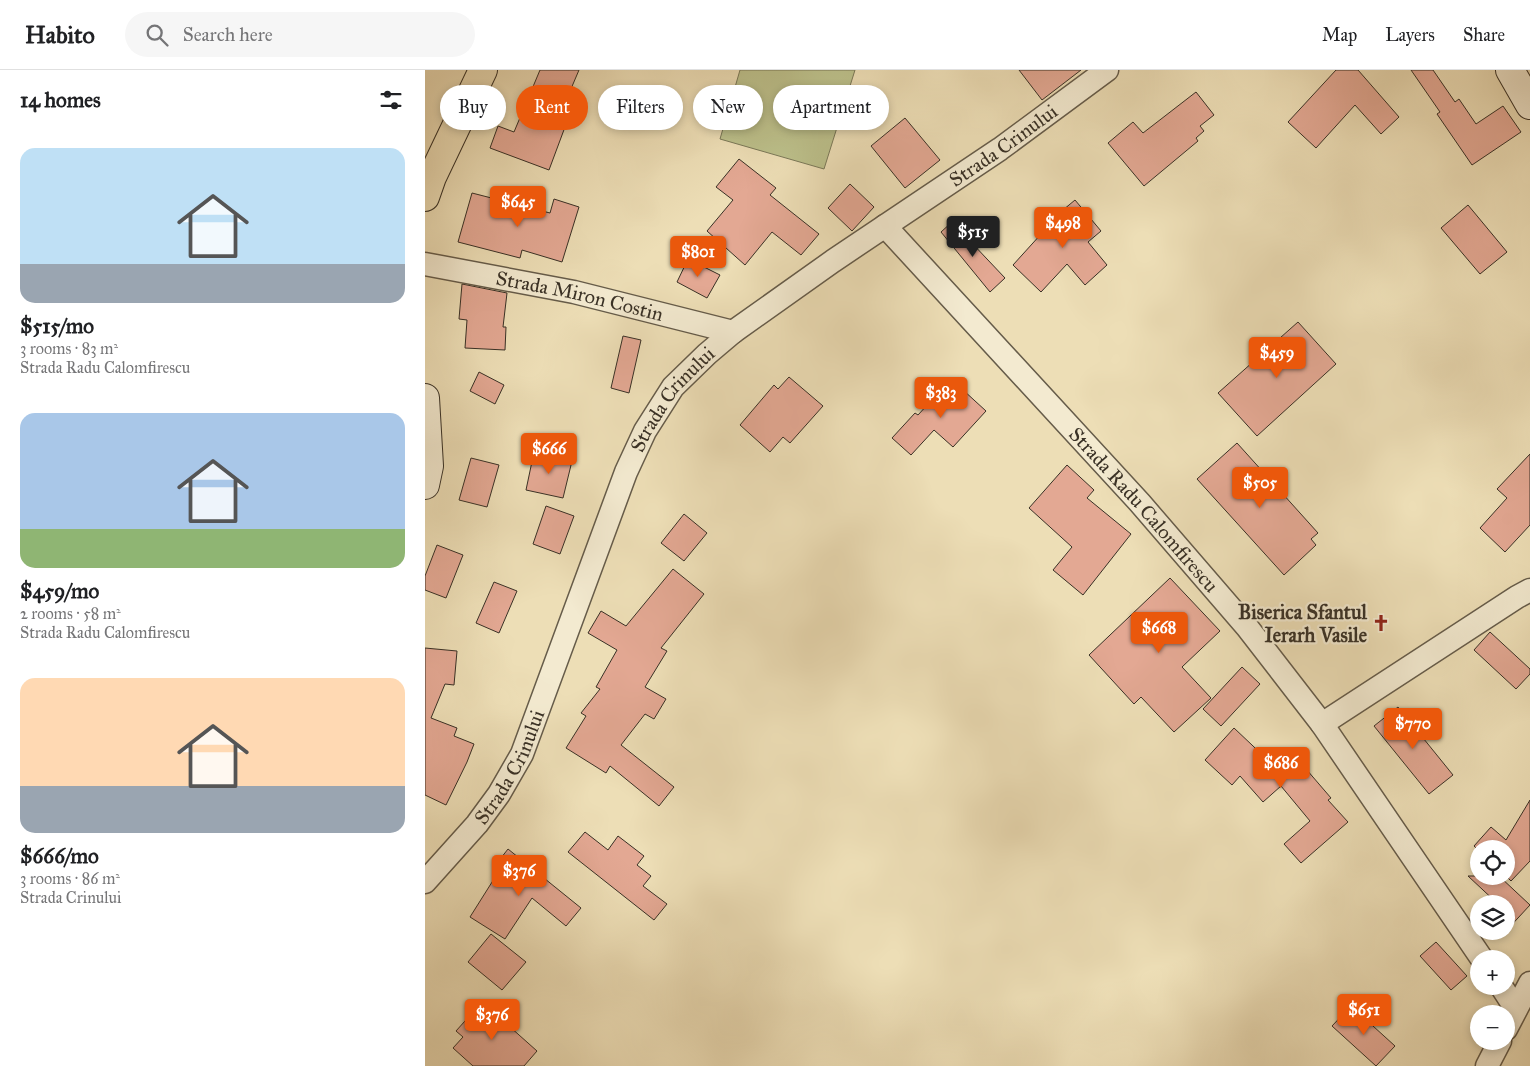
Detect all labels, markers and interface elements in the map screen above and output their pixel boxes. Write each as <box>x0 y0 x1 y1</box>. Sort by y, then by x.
search box <box>125 12 475 57</box>
text: Habito <box>25 20 95 50</box>
icon: search <box>143 21 171 49</box>
text: Search here <box>183 23 273 46</box>
text: Map <box>1322 24 1357 46</box>
text: Layers <box>1385 24 1435 46</box>
text: Share <box>1463 24 1505 46</box>
chip: Buy <box>440 85 506 130</box>
chip: Rent <box>516 85 588 130</box>
chip: Filters <box>598 85 683 130</box>
chip: New <box>693 85 763 130</box>
chip: Apartment <box>773 85 889 130</box>
icon: filters <box>377 86 405 114</box>
text: 14 homes <box>20 87 101 113</box>
street label: Strada Crinului <box>945 99 1062 192</box>
icon: home <box>168 181 258 271</box>
pin: $645 <box>488 186 548 228</box>
text: $645 <box>501 192 535 211</box>
pin: $498 <box>1033 206 1093 249</box>
text: $498 <box>1045 213 1081 232</box>
pin: $515 <box>943 216 1003 258</box>
text: $515 <box>958 222 988 241</box>
pin: $801 <box>668 236 728 278</box>
text: $801 <box>681 242 715 261</box>
street label: Strada Miron Costin <box>494 266 666 326</box>
text: $515/mo <box>20 313 94 339</box>
pin: $459 <box>1247 336 1307 379</box>
text: 3 rooms · 83 m² <box>20 339 118 358</box>
street label: Strada Crinului <box>625 341 720 455</box>
text: $459 <box>1260 343 1294 362</box>
text: Strada Radu Calomfirescu <box>20 358 190 377</box>
pin: $383 <box>911 376 971 419</box>
text: $383 <box>926 383 956 402</box>
street label: Strada Radu Calomfirescu <box>1064 422 1224 597</box>
pin: $666 <box>519 432 579 475</box>
text: $666 <box>532 439 566 458</box>
icon: home <box>168 446 258 536</box>
pin: $505 <box>1230 466 1290 509</box>
text: $505 <box>1243 473 1277 492</box>
text: $459/mo <box>20 578 99 604</box>
place label: Biserica Sfantul Ierarh Vasile <box>1238 600 1368 647</box>
text: 2 rooms · 58 m² <box>20 604 121 623</box>
pin: $668 <box>1129 612 1189 654</box>
church icon: Biserica Sfantul Ierarh Vasile <box>1371 613 1391 633</box>
text: $668 <box>1142 618 1176 637</box>
text: Strada Radu Calomfirescu <box>20 623 190 642</box>
street label: Strada Crinului <box>469 706 549 829</box>
pin: $770 <box>1383 708 1443 750</box>
icon: home <box>168 711 258 801</box>
text: $770 <box>1395 714 1431 733</box>
pin: $686 <box>1251 746 1311 789</box>
text: $686 <box>1264 753 1298 772</box>
map controls <box>1470 840 1515 1050</box>
button: locate <box>1470 840 1515 885</box>
text: $666/mo <box>20 843 99 869</box>
pin: $376 <box>489 854 549 897</box>
text: $376 <box>503 861 535 880</box>
text: 3 rooms · 86 m² <box>20 869 120 888</box>
text: Strada Crinului <box>20 888 121 907</box>
button: layers <box>1470 895 1515 940</box>
button: + <box>1470 950 1515 995</box>
pin: $651 <box>1334 994 1394 1036</box>
pin: $376 <box>462 998 522 1041</box>
text: $651 <box>1348 1000 1380 1019</box>
text: $376 <box>476 1005 508 1024</box>
button: − <box>1470 1005 1515 1050</box>

